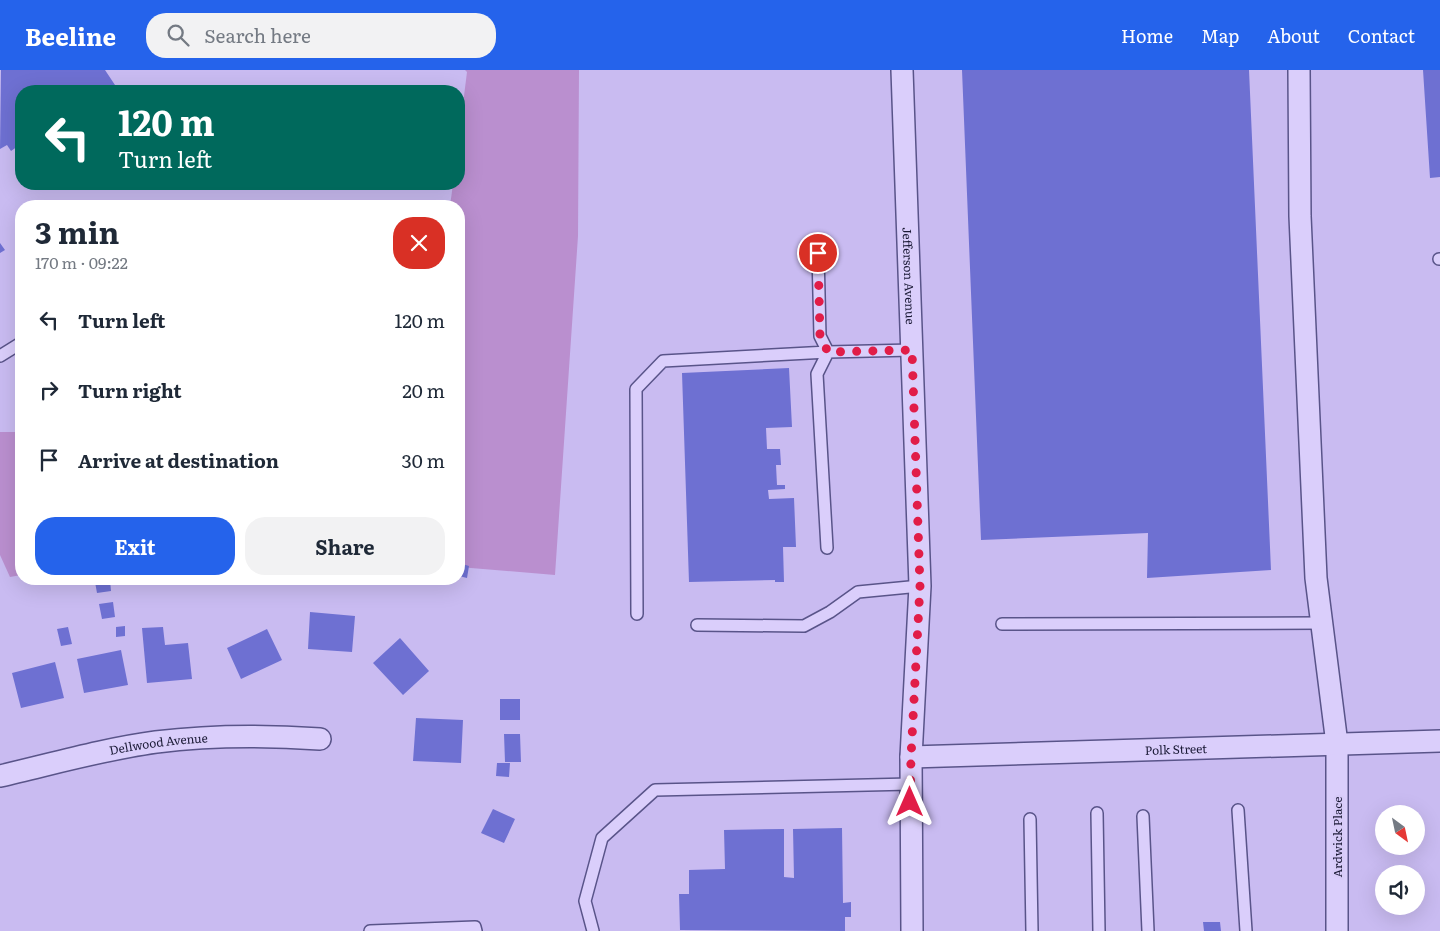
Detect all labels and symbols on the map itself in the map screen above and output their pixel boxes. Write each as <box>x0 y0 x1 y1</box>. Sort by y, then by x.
street label: Jefferson Avenue <box>898 227 920 325</box>
pin <box>797 232 839 274</box>
street label: Dellwood Avenue <box>108 728 208 759</box>
street label: Polk Street <box>1145 739 1207 759</box>
position arrow <box>883 775 935 827</box>
street label: Ardwick Place <box>1328 796 1346 878</box>
north arrow <box>1375 805 1425 855</box>

